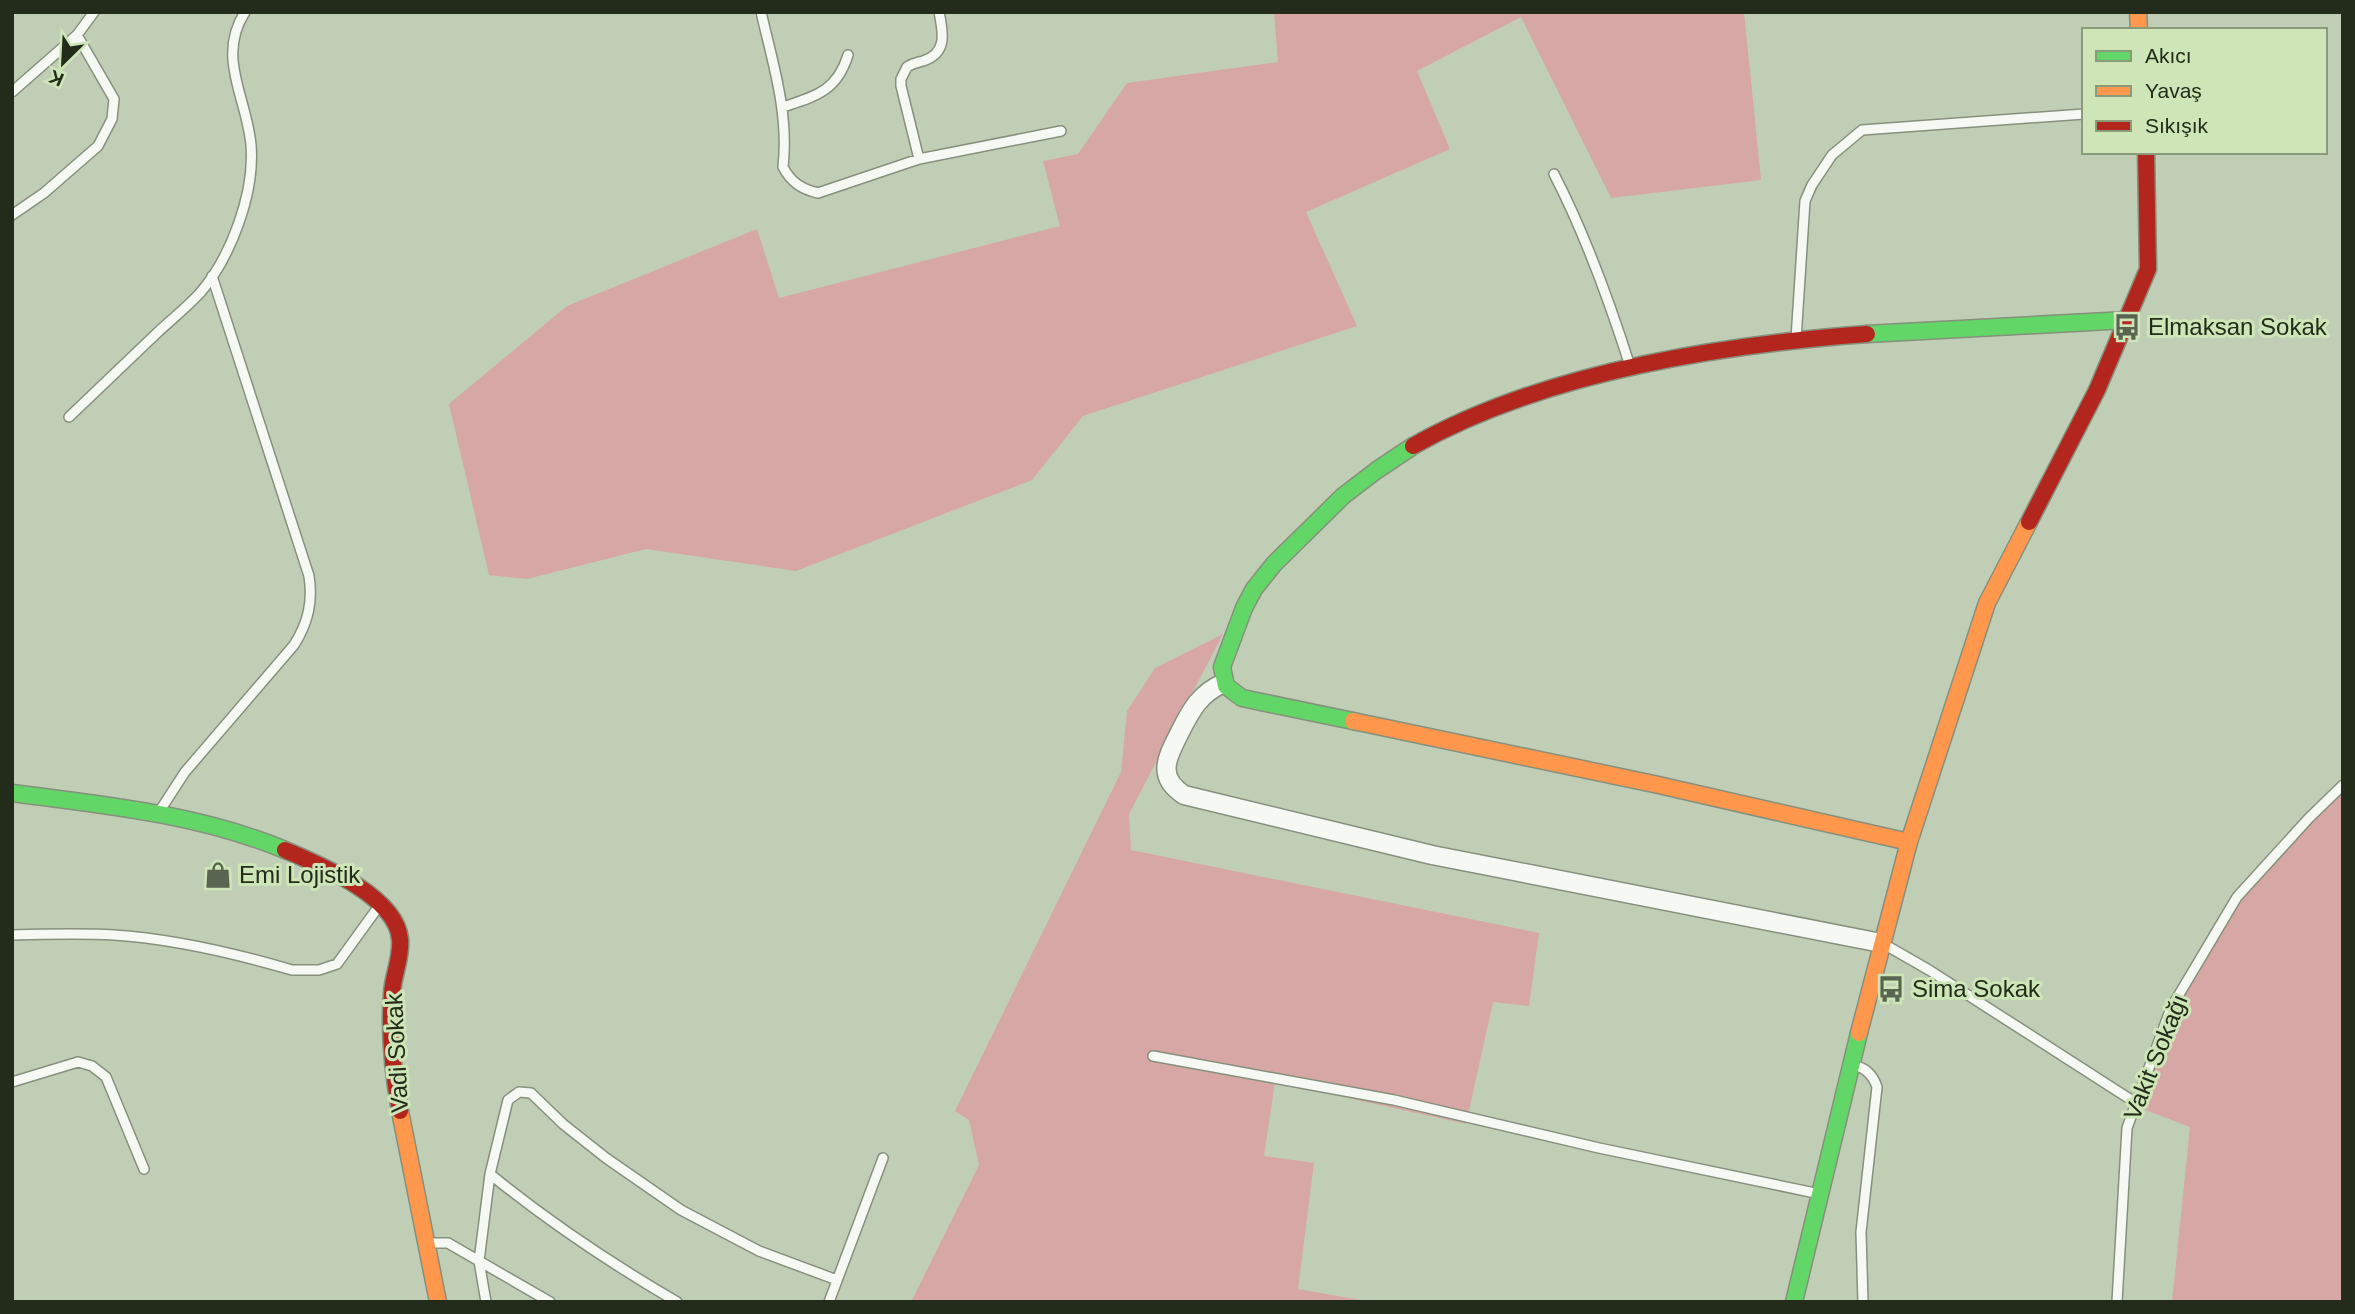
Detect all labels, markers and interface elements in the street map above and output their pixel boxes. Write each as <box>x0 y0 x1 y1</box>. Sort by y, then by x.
north arrow <box>28 28 98 98</box>
legend <box>2082 28 2327 154</box>
text: Akıcı <box>2145 44 2192 67</box>
text: K <box>46 66 67 90</box>
text: Yavaş <box>2145 79 2202 102</box>
text: Sıkışık <box>2145 114 2209 137</box>
bus stop icon: Elmaksan Sokak <box>2112 312 2142 342</box>
place label: Elmaksan Sokak <box>2148 313 2328 340</box>
shop icon: Emi Lojistik <box>203 860 233 890</box>
place label: Emi Lojistik <box>239 861 361 888</box>
bus stop icon: Sima Sokak <box>1876 974 1906 1004</box>
place label: Sima Sokak <box>1912 975 2041 1002</box>
street label: Vakit Sokağı <box>2118 990 2193 1124</box>
street label: Vadi Sokak <box>380 992 413 1113</box>

